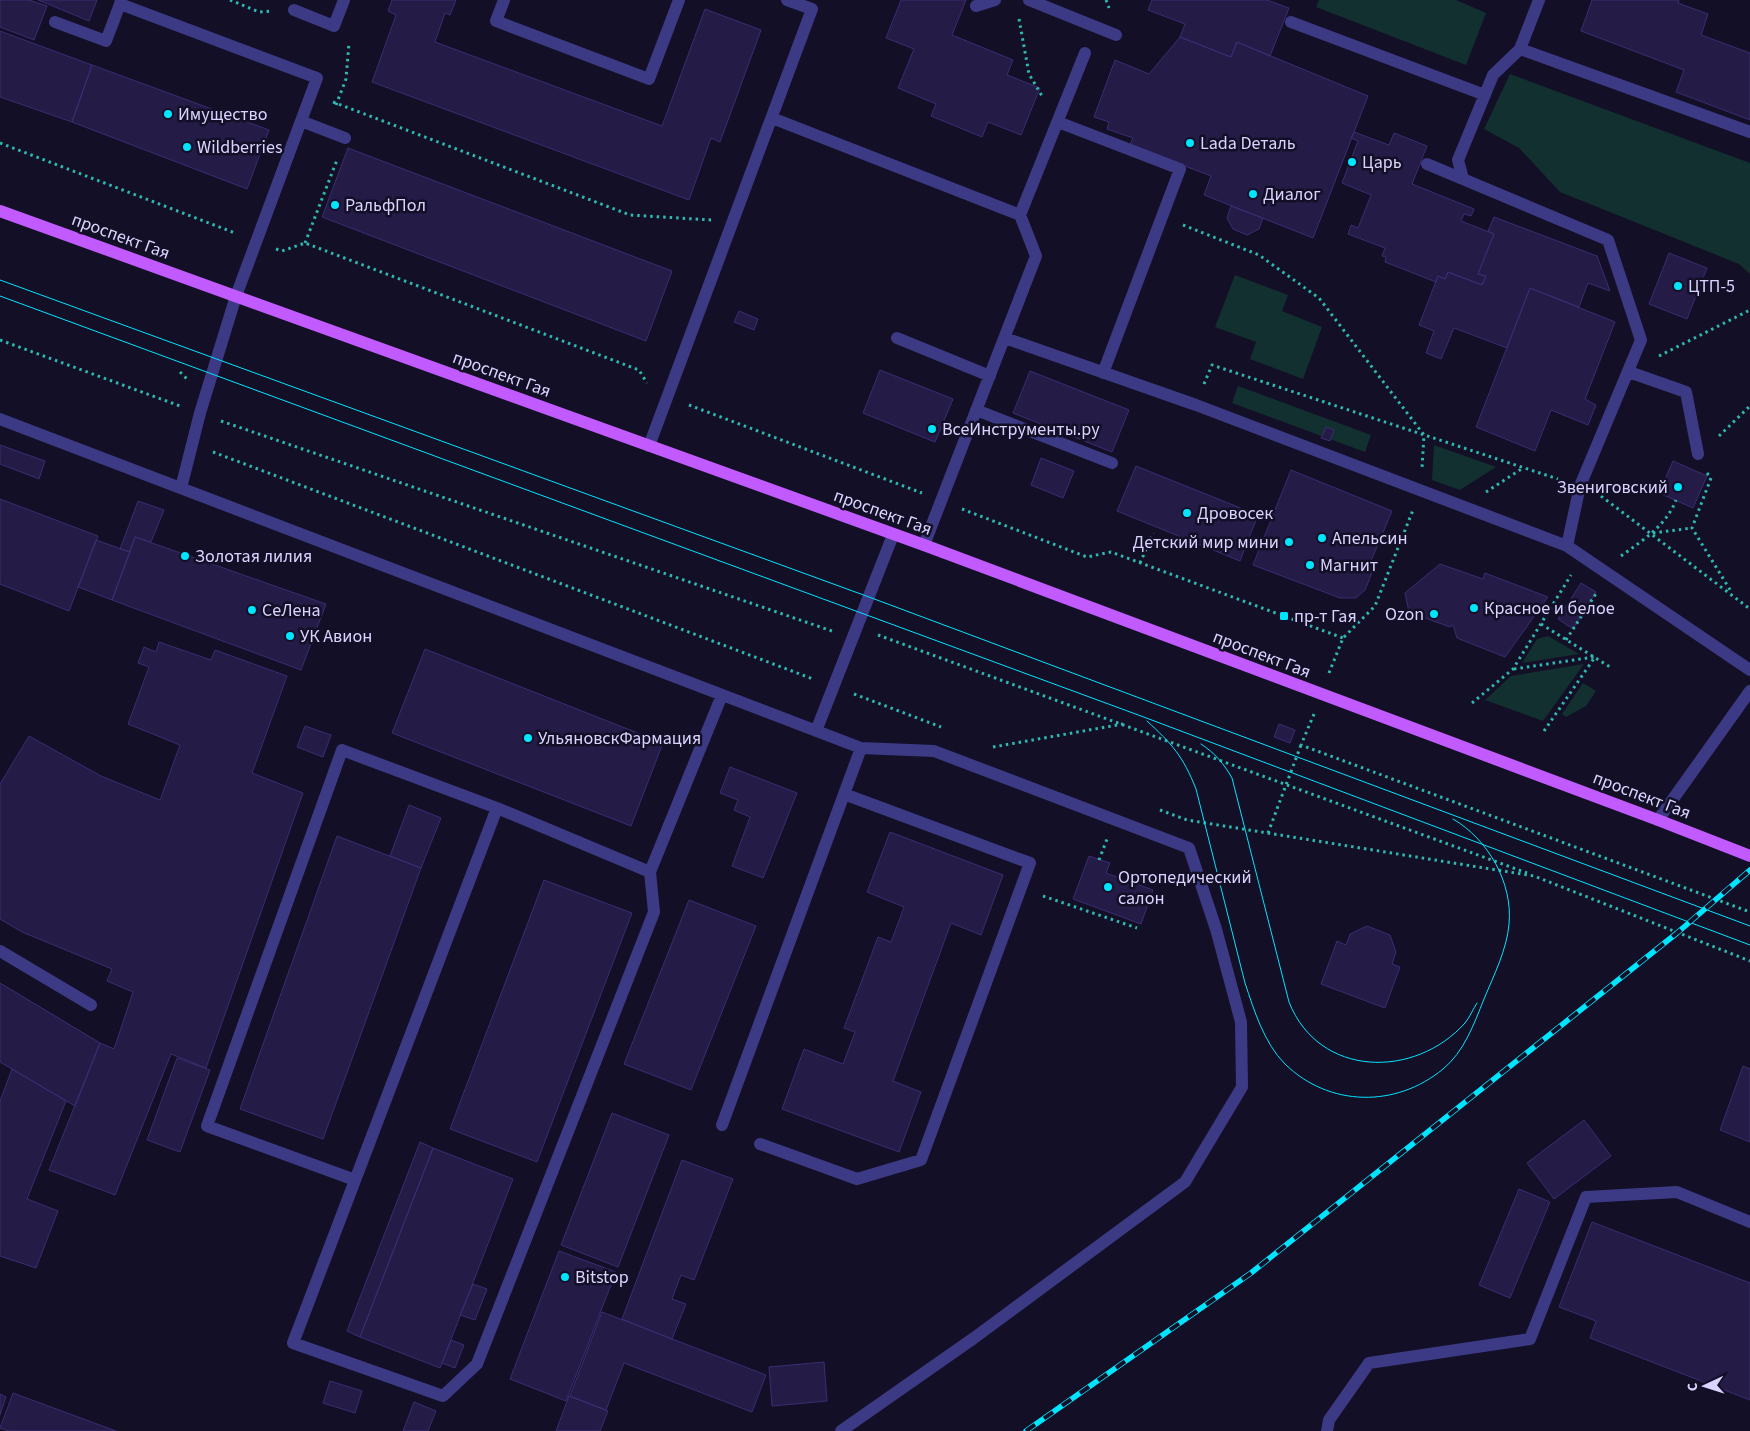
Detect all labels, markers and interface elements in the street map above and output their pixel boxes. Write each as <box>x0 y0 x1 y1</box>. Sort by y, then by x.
place label: Имущество <box>178 102 267 127</box>
marker: Имущество <box>162 108 174 120</box>
place label: Lada Dеталь <box>1200 131 1296 156</box>
place label: Wildberries <box>197 135 282 160</box>
marker: Lada Dеталь <box>1184 137 1196 149</box>
marker: Wildberries <box>181 141 193 153</box>
place label: Царь <box>1362 150 1402 175</box>
marker: Царь <box>1346 156 1358 168</box>
place label: Диалог <box>1263 182 1321 207</box>
marker: Диалог <box>1247 188 1259 200</box>
place label: РальфПол <box>345 193 426 218</box>
marker: РальфПол <box>329 199 341 211</box>
street label: проспект Гая <box>68 207 173 266</box>
place label: ЦТП-5 <box>1688 274 1735 299</box>
marker: ЦТП-5 <box>1672 280 1684 292</box>
street label: проспект Гая <box>449 345 554 404</box>
place label: ВсеИнструменты.ру <box>942 417 1100 442</box>
marker: ВсеИнструменты.ру <box>926 423 938 435</box>
place label: Звениговский <box>1557 475 1668 500</box>
marker: Звениговский <box>1672 481 1684 493</box>
street label: проспект Гая <box>830 483 935 542</box>
place label: Дровосек <box>1197 501 1273 526</box>
marker: Дровосек <box>1181 507 1193 519</box>
place label: Апельсин <box>1332 526 1408 551</box>
place label: Детский мир мини <box>1133 530 1279 555</box>
marker: Апельсин <box>1316 532 1328 544</box>
marker: Детский мир мини <box>1283 536 1295 548</box>
place label: Золотая лилия <box>195 544 312 569</box>
marker: Золотая лилия <box>179 550 191 562</box>
place label: Магнит <box>1320 553 1378 578</box>
marker: Магнит <box>1304 559 1316 571</box>
place label: Красное и белое <box>1484 596 1615 621</box>
place label: СеЛена <box>262 598 321 623</box>
place label: Ozon <box>1385 602 1424 627</box>
marker: Красное и белое <box>1468 602 1480 614</box>
marker: СеЛена <box>246 604 258 616</box>
place label: пр-т Гая <box>1294 604 1357 629</box>
marker: Ozon <box>1428 608 1440 620</box>
marker: пр-т Гая <box>1278 610 1290 622</box>
place label: УК Авион <box>300 624 372 649</box>
street label: проспект Гая <box>1209 624 1314 685</box>
marker: УК Авион <box>284 630 296 642</box>
place label: УльяновскФармация <box>538 726 701 751</box>
marker: УльяновскФармация <box>522 732 534 744</box>
street label: проспект Гая <box>1589 765 1694 826</box>
place label: Ортопедический салон <box>1118 865 1252 911</box>
marker: Ортопедический салон <box>1102 881 1114 893</box>
place label: Bitstop <box>575 1265 629 1290</box>
marker: Bitstop <box>559 1271 571 1283</box>
north arrow <box>1680 1361 1730 1411</box>
text: С <box>1683 1382 1703 1392</box>

